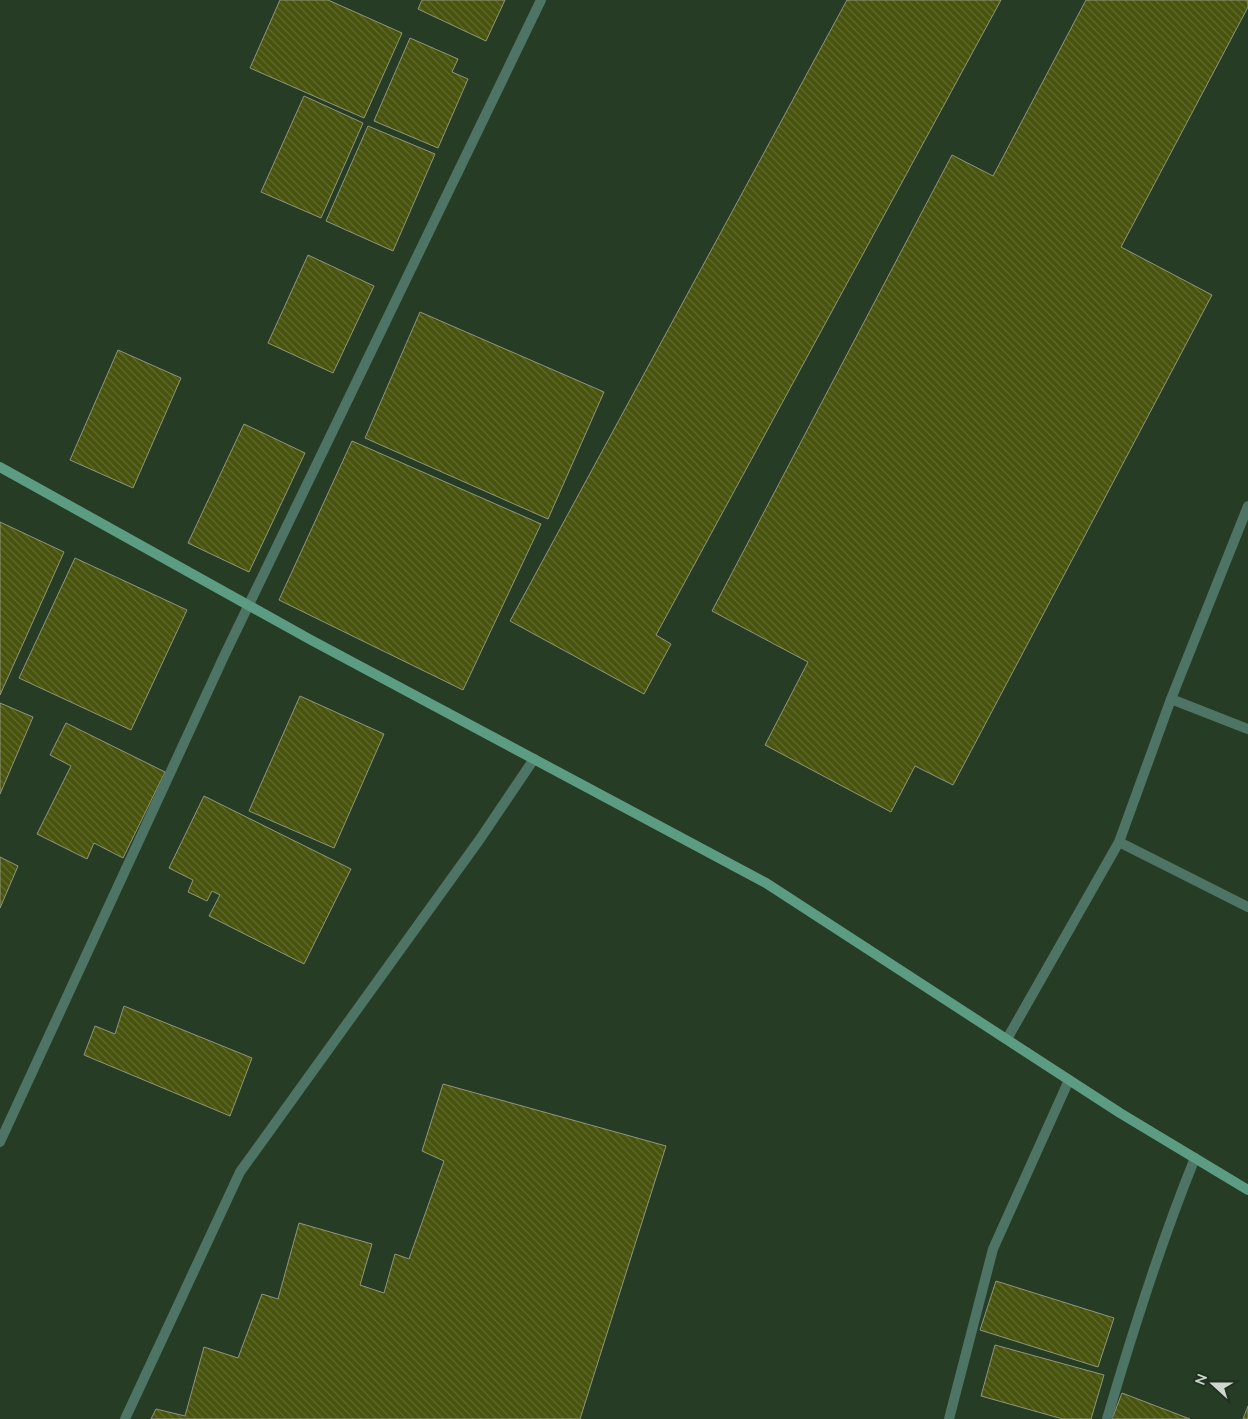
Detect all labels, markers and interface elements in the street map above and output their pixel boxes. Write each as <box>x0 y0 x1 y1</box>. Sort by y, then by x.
north arrow <box>1188 1359 1238 1409</box>
text: N <box>1191 1371 1212 1388</box>

